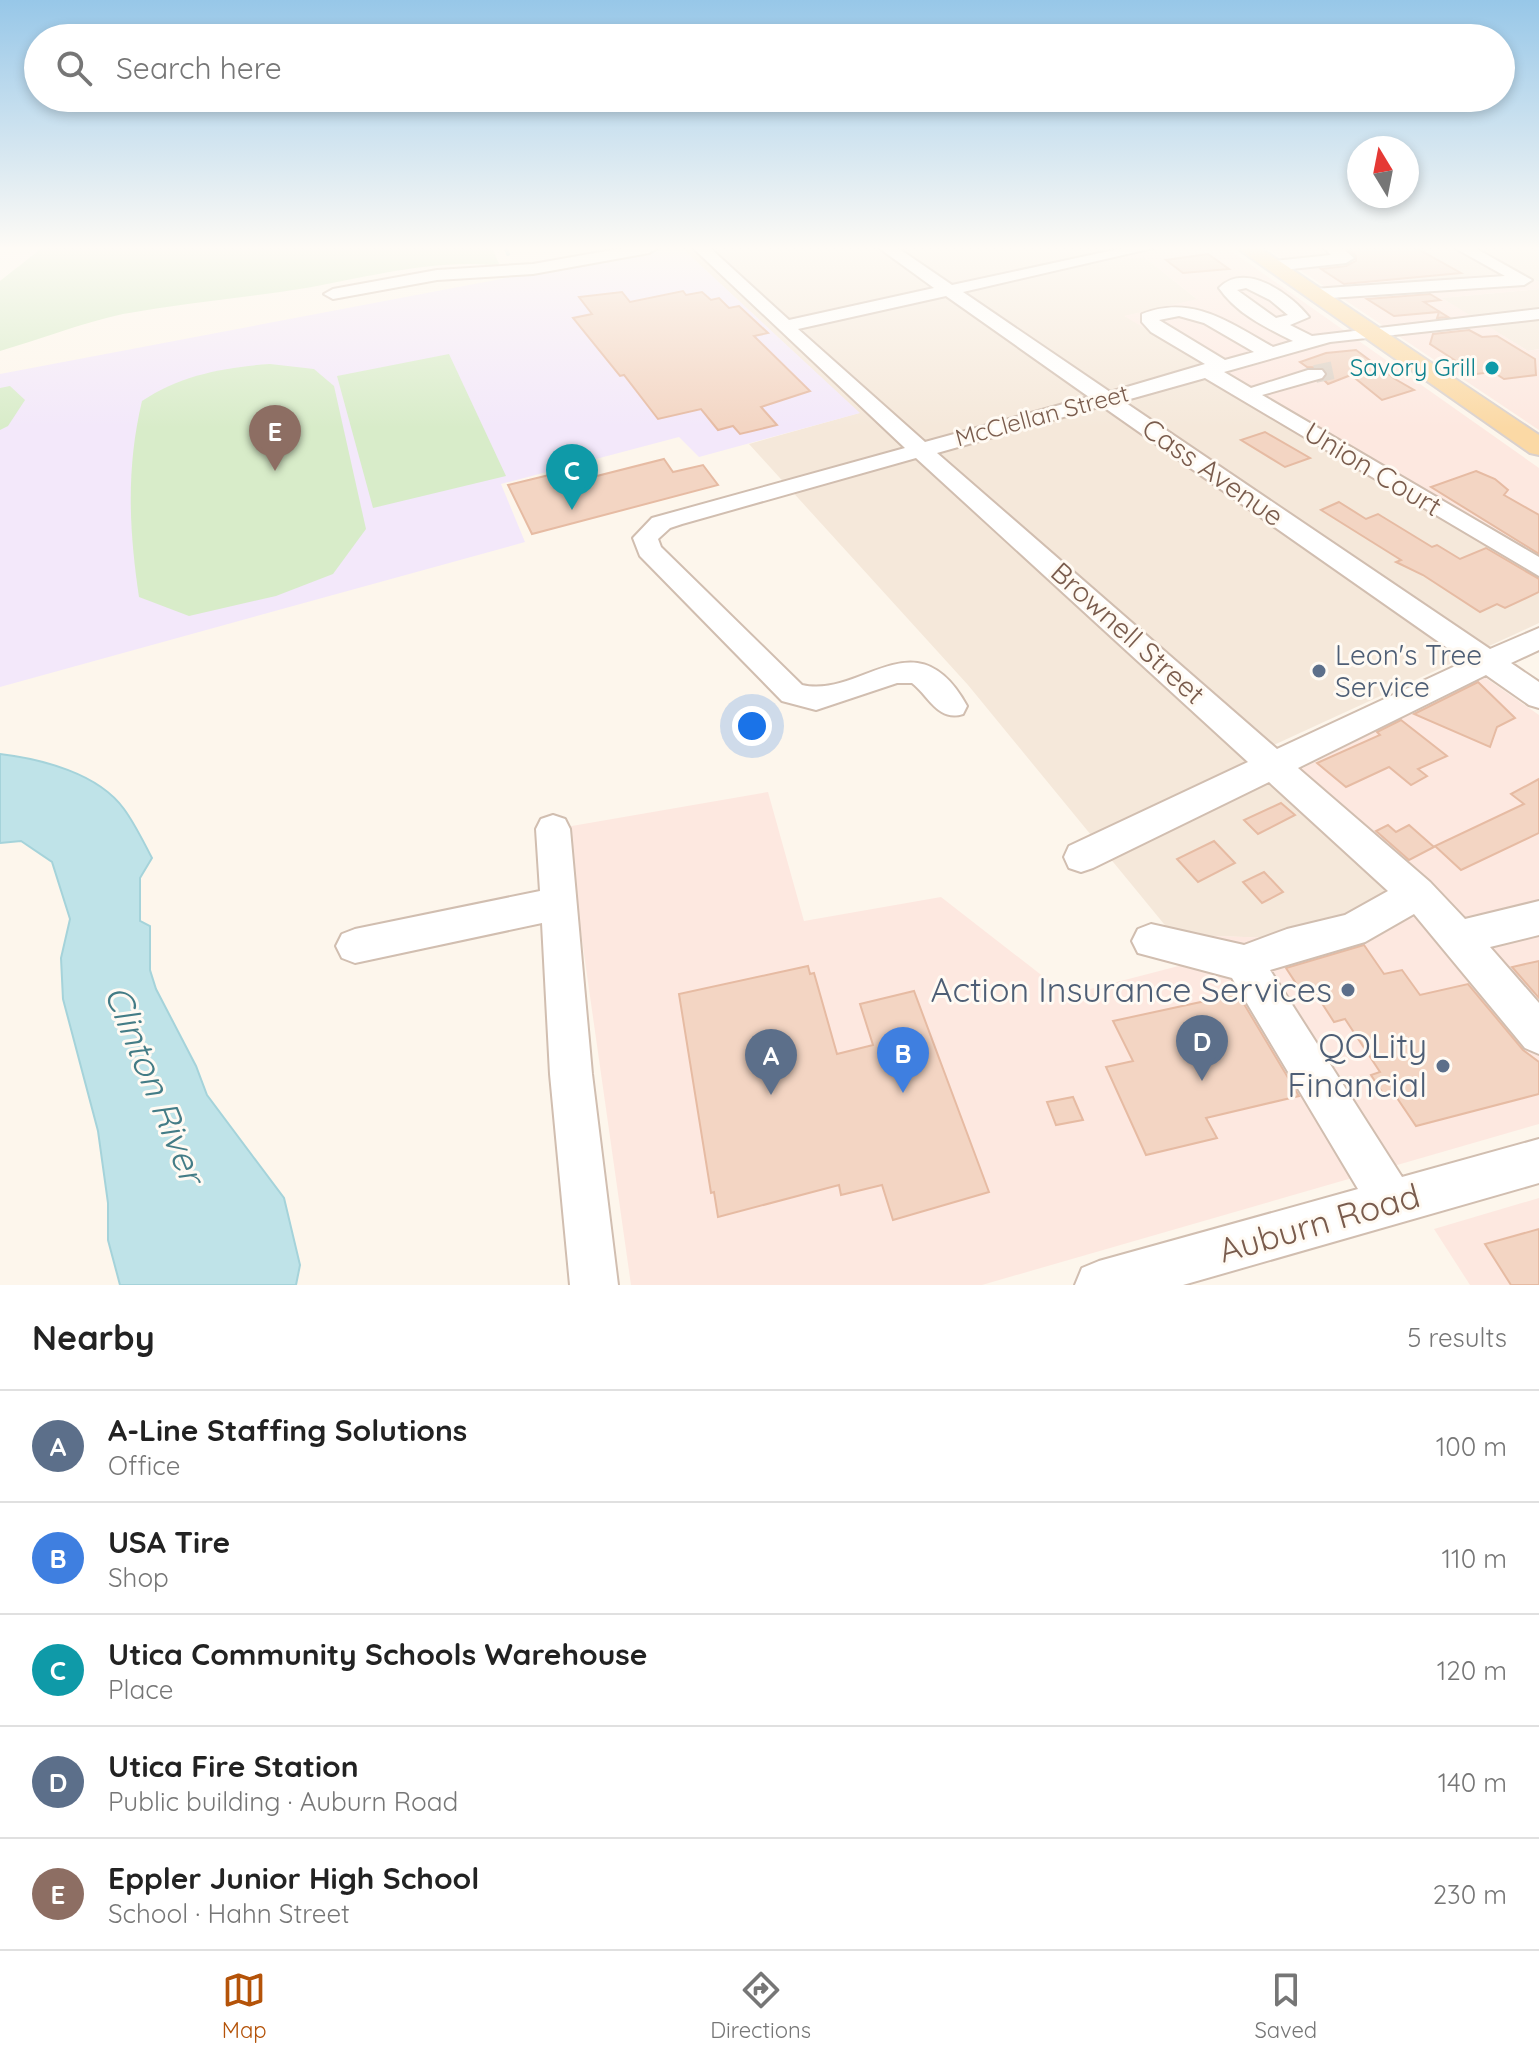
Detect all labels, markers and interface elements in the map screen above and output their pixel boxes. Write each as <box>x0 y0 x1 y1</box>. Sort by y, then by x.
search box <box>24 24 1515 112</box>
icon: search <box>52 46 96 90</box>
text: Search here <box>116 49 282 87</box>
north arrow <box>1347 136 1419 208</box>
place label: Savory Grill <box>1350 352 1476 382</box>
marker: Savory Grill <box>1483 359 1501 377</box>
street label: McClellan Street <box>952 377 1132 453</box>
pin: E <box>249 405 301 471</box>
street label: Cass Avenue <box>1136 410 1291 533</box>
street label: Union Court <box>1298 414 1448 523</box>
pin: C <box>546 444 598 510</box>
street label: Brownell Street <box>1044 554 1213 711</box>
place label: Leon's Tree Service <box>1335 637 1482 704</box>
marker: Leon's Tree Service <box>1310 662 1328 680</box>
your location <box>732 706 772 746</box>
place label: Action Insurance Services <box>930 968 1332 1011</box>
water label: Clinton River <box>95 978 217 1193</box>
marker: Action Insurance Services <box>1339 981 1357 999</box>
pin: D <box>1176 1015 1228 1081</box>
place label: QOLity Financial <box>1287 1024 1427 1106</box>
pin: B <box>877 1027 929 1093</box>
pin: A <box>745 1029 797 1095</box>
marker: QOLity Financial <box>1434 1057 1452 1075</box>
street label: Auburn Road <box>1213 1173 1424 1272</box>
text: Nearby <box>32 1316 155 1359</box>
text: 5 results <box>1407 1321 1507 1354</box>
text: A-Line Staffing Solutions <box>108 1411 467 1449</box>
text: A <box>50 1430 66 1463</box>
text: 100 m <box>1436 1430 1507 1463</box>
text: Office <box>108 1449 180 1482</box>
text: USA Tire <box>108 1523 230 1561</box>
text: B <box>49 1542 67 1575</box>
text: 110 m <box>1441 1542 1507 1575</box>
text: Shop <box>108 1561 169 1594</box>
text: Utica Community Schools Warehouse <box>108 1635 648 1673</box>
text: C <box>50 1654 66 1687</box>
text: 120 m <box>1437 1654 1507 1687</box>
text: Place <box>108 1673 173 1706</box>
text: Utica Fire Station <box>108 1747 359 1785</box>
text: D <box>49 1766 67 1799</box>
text: 140 m <box>1438 1766 1507 1799</box>
text: Public building · Auburn Road <box>108 1785 458 1818</box>
text: Eppler Junior High School <box>108 1859 479 1897</box>
text: E <box>51 1878 65 1911</box>
text: 230 m <box>1433 1878 1507 1911</box>
text: School · Hahn Street <box>108 1897 350 1930</box>
tab: Map <box>222 1968 267 2044</box>
tab: Directions <box>710 1968 811 2044</box>
tab: Saved <box>1254 1968 1317 2044</box>

